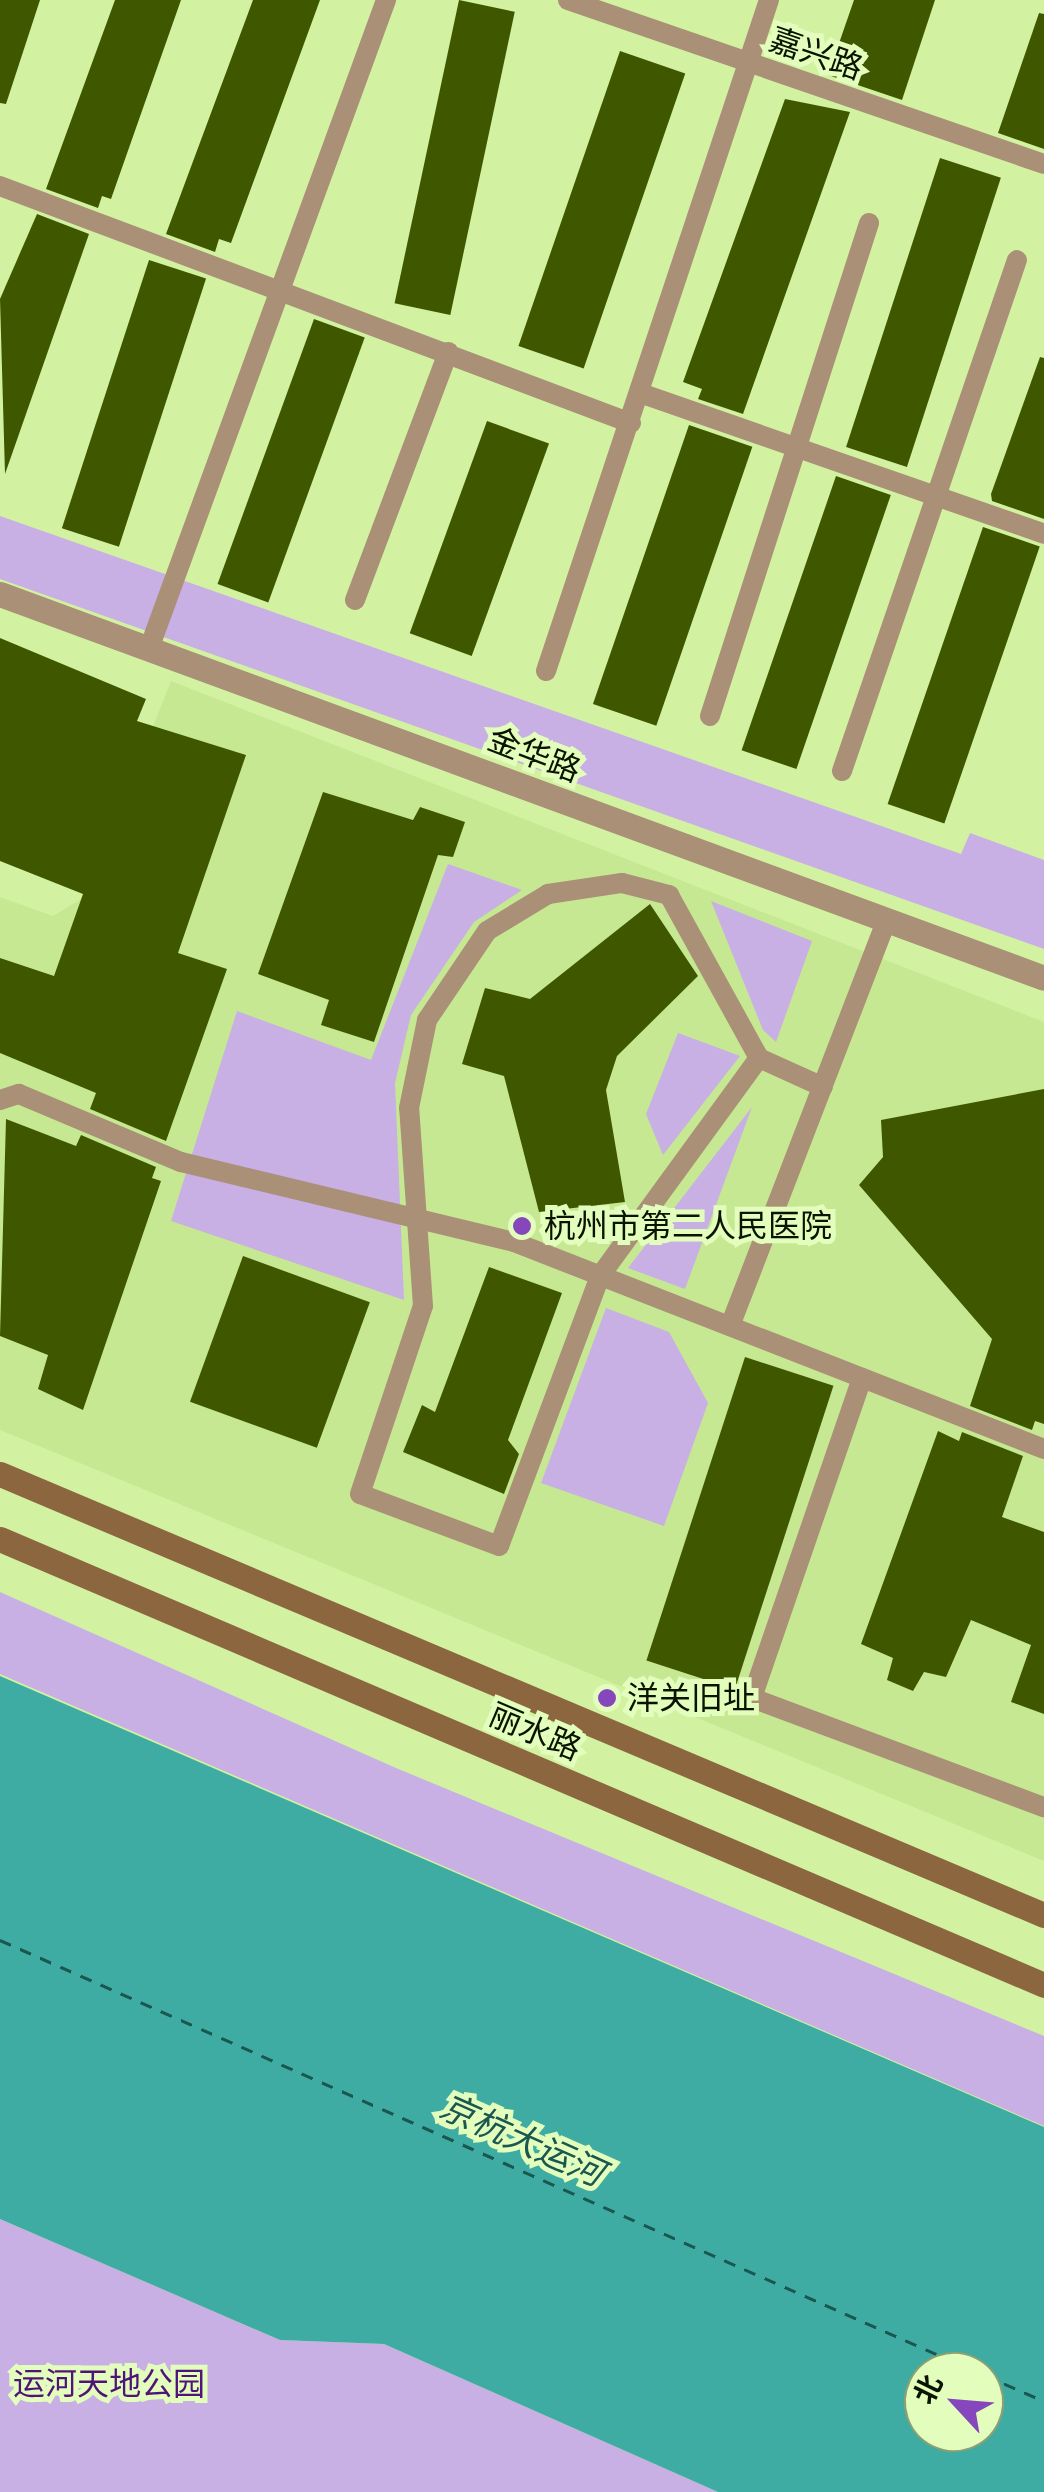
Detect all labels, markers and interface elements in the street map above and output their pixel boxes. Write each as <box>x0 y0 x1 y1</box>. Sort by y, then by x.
street label: 嘉兴路 <box>764 20 868 88</box>
street label: 金华路 <box>482 720 586 790</box>
place label: 杭州市第二人民医院 <box>544 1207 832 1245</box>
marker: 杭州市第二人民医院 <box>509 1213 535 1239</box>
place label: 洋关旧址 <box>627 1679 755 1717</box>
marker: 洋关旧址 <box>596 1687 618 1709</box>
street label: 丽水路 <box>483 1696 587 1768</box>
water label: 京杭大运河 <box>434 2085 610 2195</box>
north arrow <box>904 2352 1004 2452</box>
park label: 运河天地公园 <box>13 2365 205 2403</box>
text: 北 <box>908 2370 948 2409</box>

